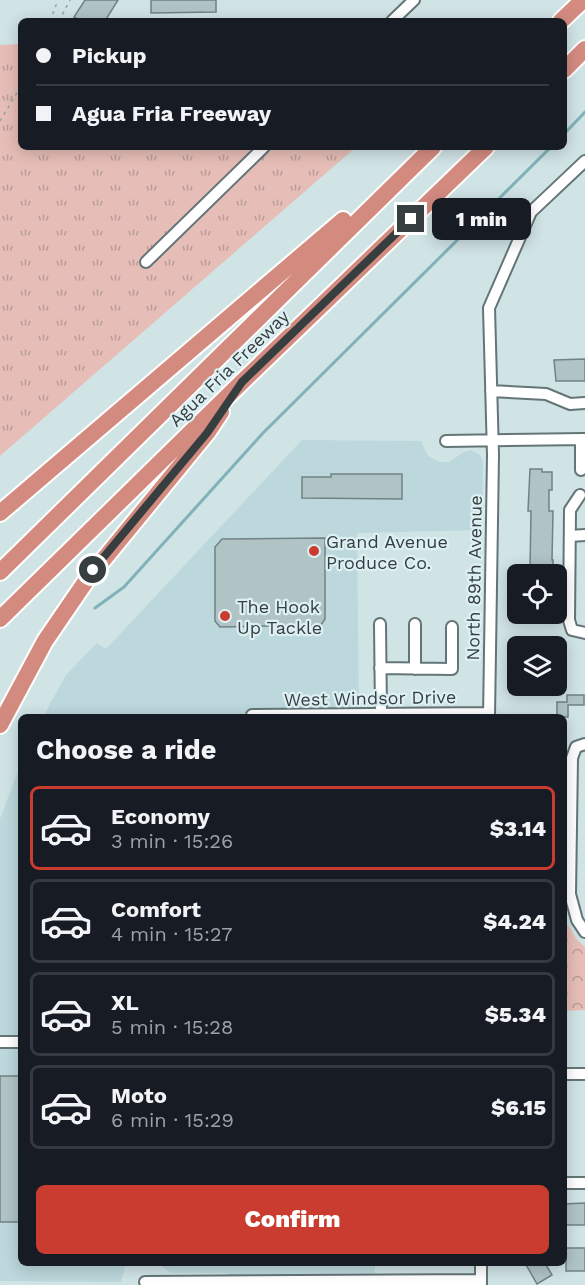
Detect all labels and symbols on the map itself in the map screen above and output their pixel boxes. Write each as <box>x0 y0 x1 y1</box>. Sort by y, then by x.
callout: 1 min <box>432 198 531 240</box>
route end <box>397 205 424 232</box>
street label: Agua Fria Freeway <box>165 305 294 431</box>
street label: North 89th Avenue <box>462 495 486 661</box>
place label: Grand Avenue Produce Co. <box>326 531 448 573</box>
marker: Grand Avenue Produce Co. <box>307 544 321 558</box>
route start <box>79 556 106 583</box>
place label: The Hook Up Tackle <box>237 596 322 638</box>
marker: The Hook Up Tackle <box>218 609 232 623</box>
street label: West Windsor Drive <box>284 686 456 710</box>

